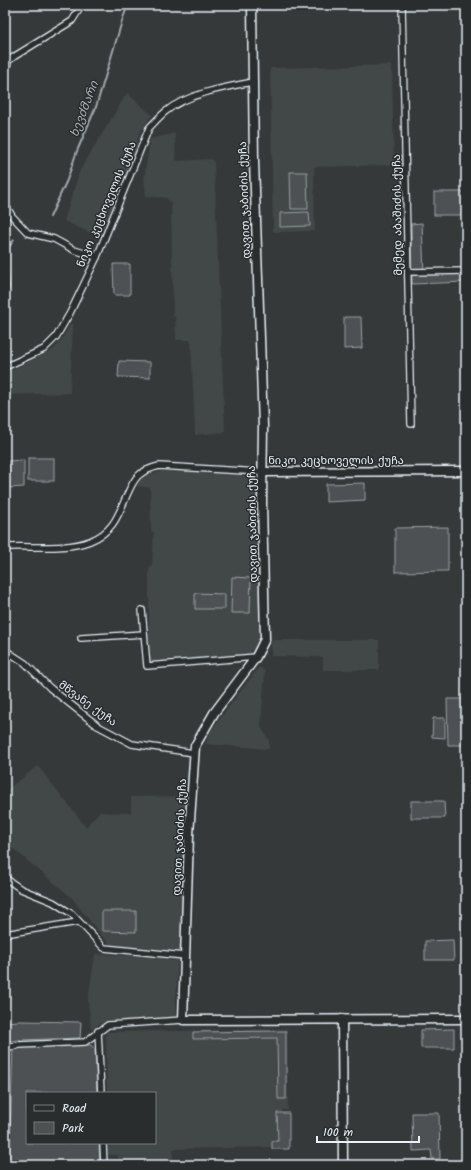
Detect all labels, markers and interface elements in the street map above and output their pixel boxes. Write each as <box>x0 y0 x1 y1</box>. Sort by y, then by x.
water label: ხევძმარი <box>65 77 104 140</box>
street label: ნიკო კეცხოველის ქუჩა <box>72 138 142 270</box>
street label: დავით ჯაბიძის ქუჩა <box>234 141 256 259</box>
street label: მემედ აბაშიძის ქუჩა <box>388 154 408 276</box>
street label: ნიკო კეცხოველის ქუჩა <box>268 452 404 470</box>
street label: დავით ჯაბიძის ქუჩა <box>243 465 263 583</box>
street label: მწვანე ქუჩა <box>54 676 120 731</box>
street label: დავით ჯაბიძის ქუჩა <box>168 778 192 896</box>
legend <box>26 1092 156 1144</box>
text: Road <box>62 1099 87 1118</box>
scale bar <box>317 1118 419 1144</box>
text: Park <box>62 1119 84 1138</box>
text: 100 m <box>323 1123 354 1142</box>

